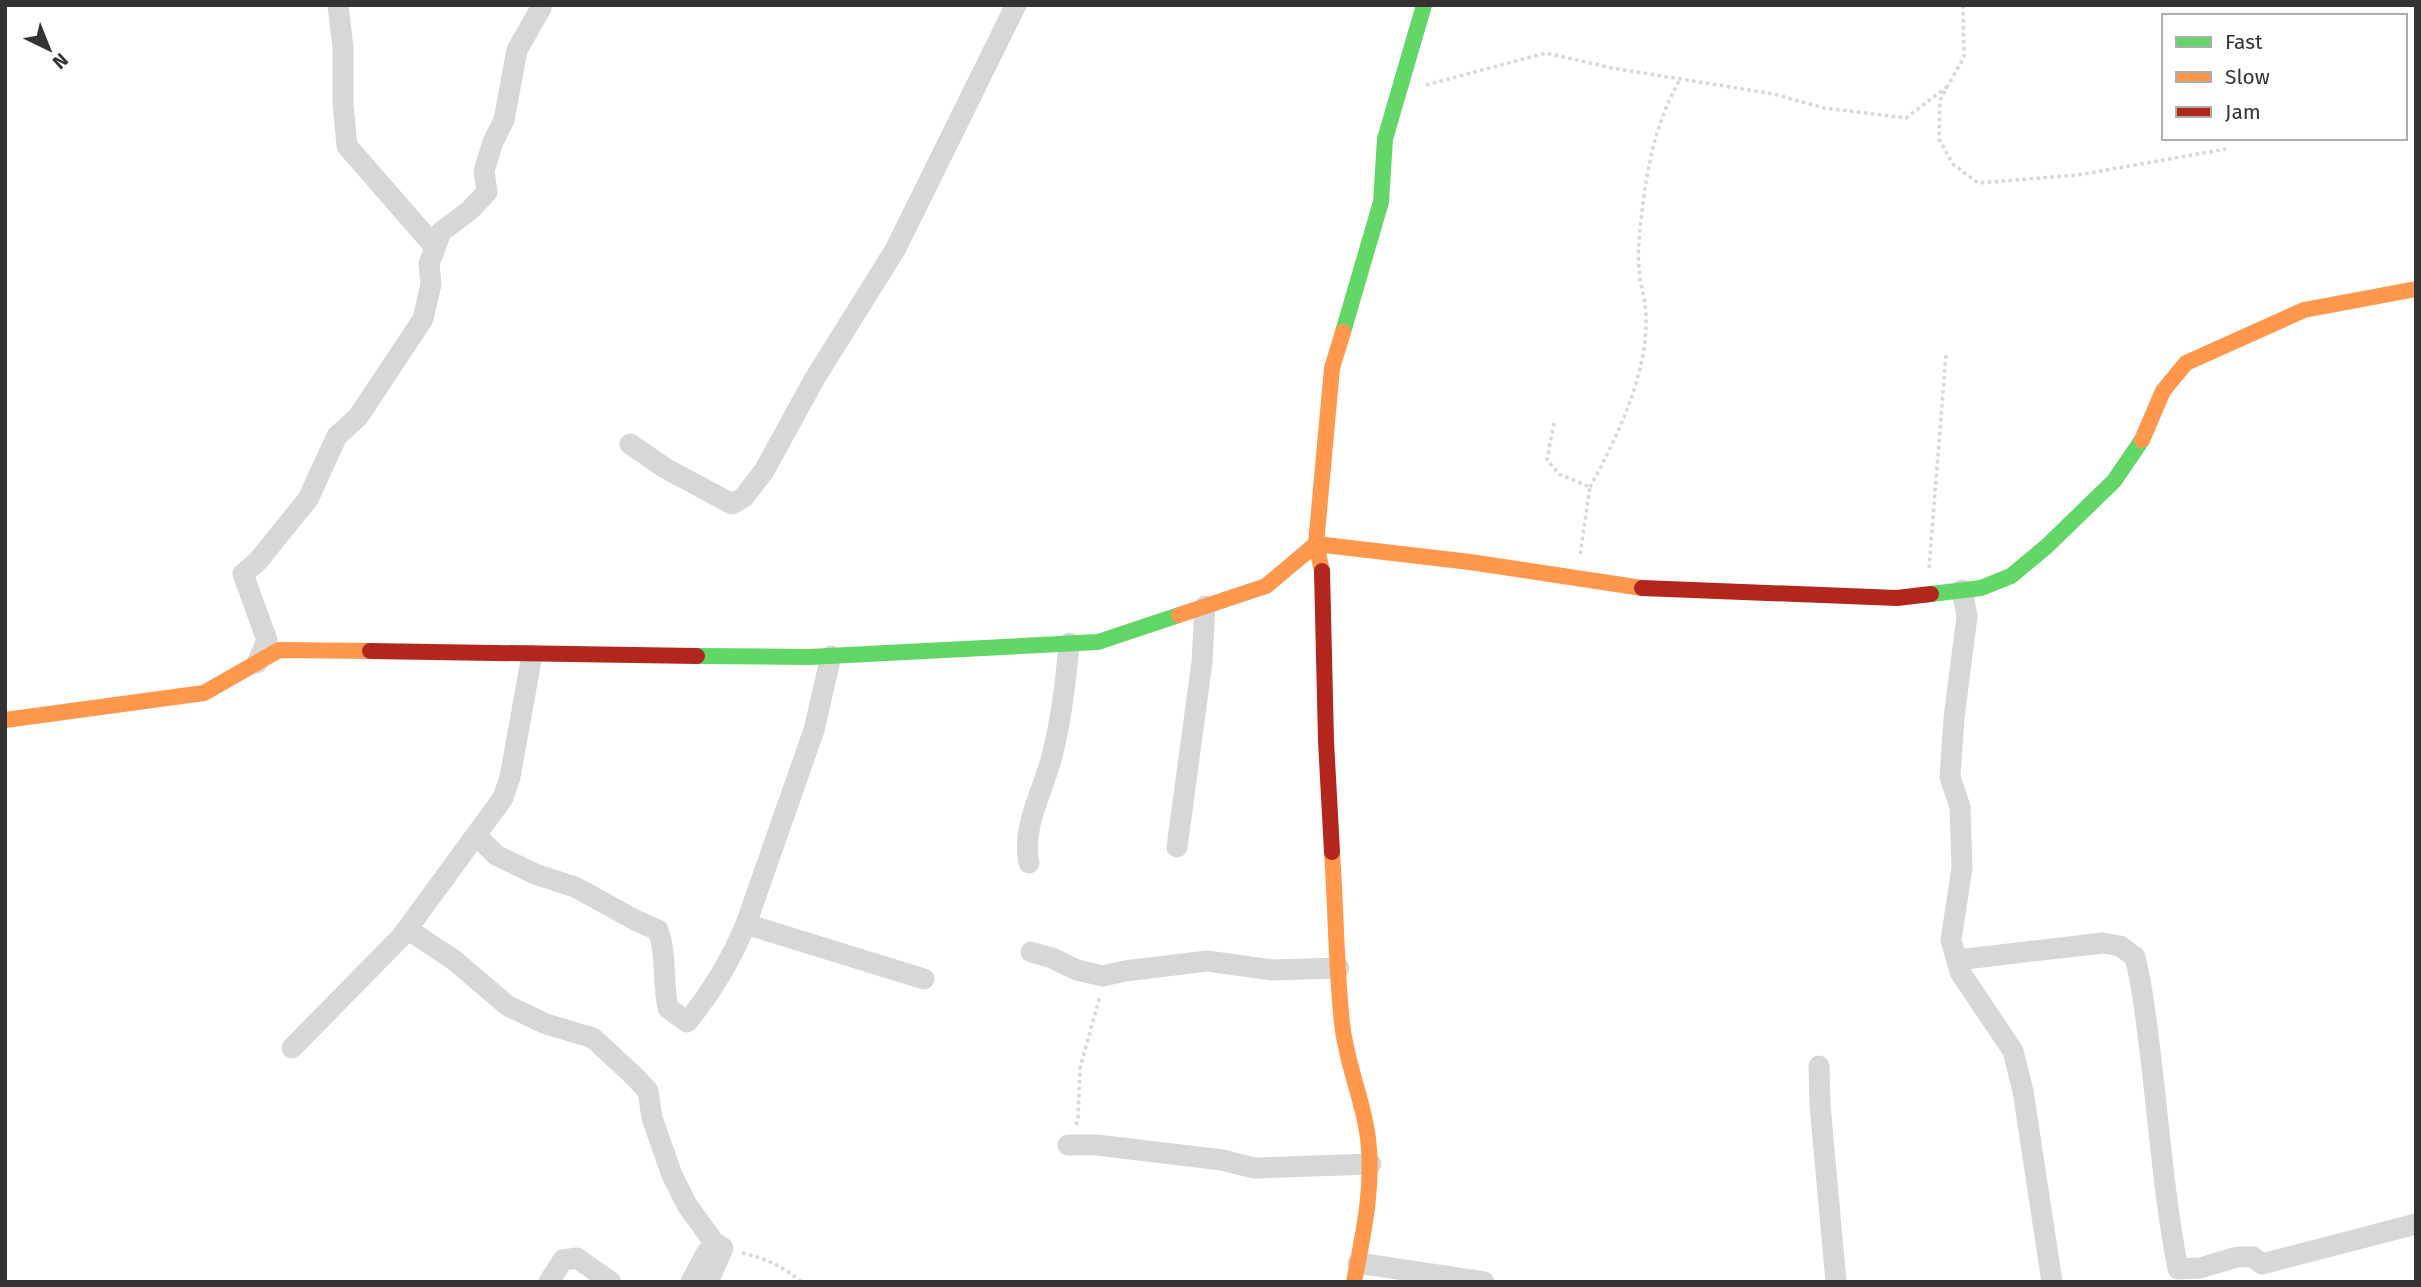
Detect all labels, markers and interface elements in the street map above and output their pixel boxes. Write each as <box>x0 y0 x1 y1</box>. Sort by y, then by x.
north arrow <box>14 14 84 84</box>
legend <box>2162 14 2407 140</box>
text: Fast <box>2225 29 2263 55</box>
text: N <box>48 48 73 74</box>
text: Slow <box>2225 64 2270 90</box>
text: Jam <box>2225 99 2261 125</box>

